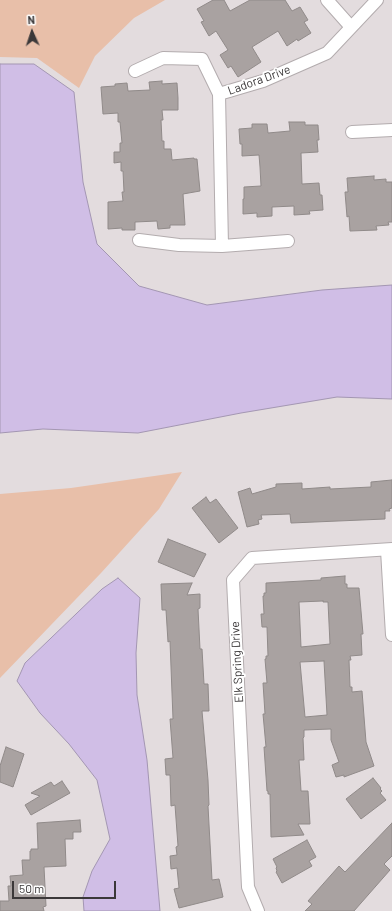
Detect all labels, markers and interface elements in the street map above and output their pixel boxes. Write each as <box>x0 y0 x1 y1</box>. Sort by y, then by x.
north arrow <box>12 12 52 52</box>
text: N <box>27 13 35 26</box>
street label: Ladora Drive <box>226 62 292 98</box>
street label: Elk Spring Drive <box>228 621 246 703</box>
scale bar <box>14 873 118 899</box>
text: 50 m <box>19 881 44 895</box>

